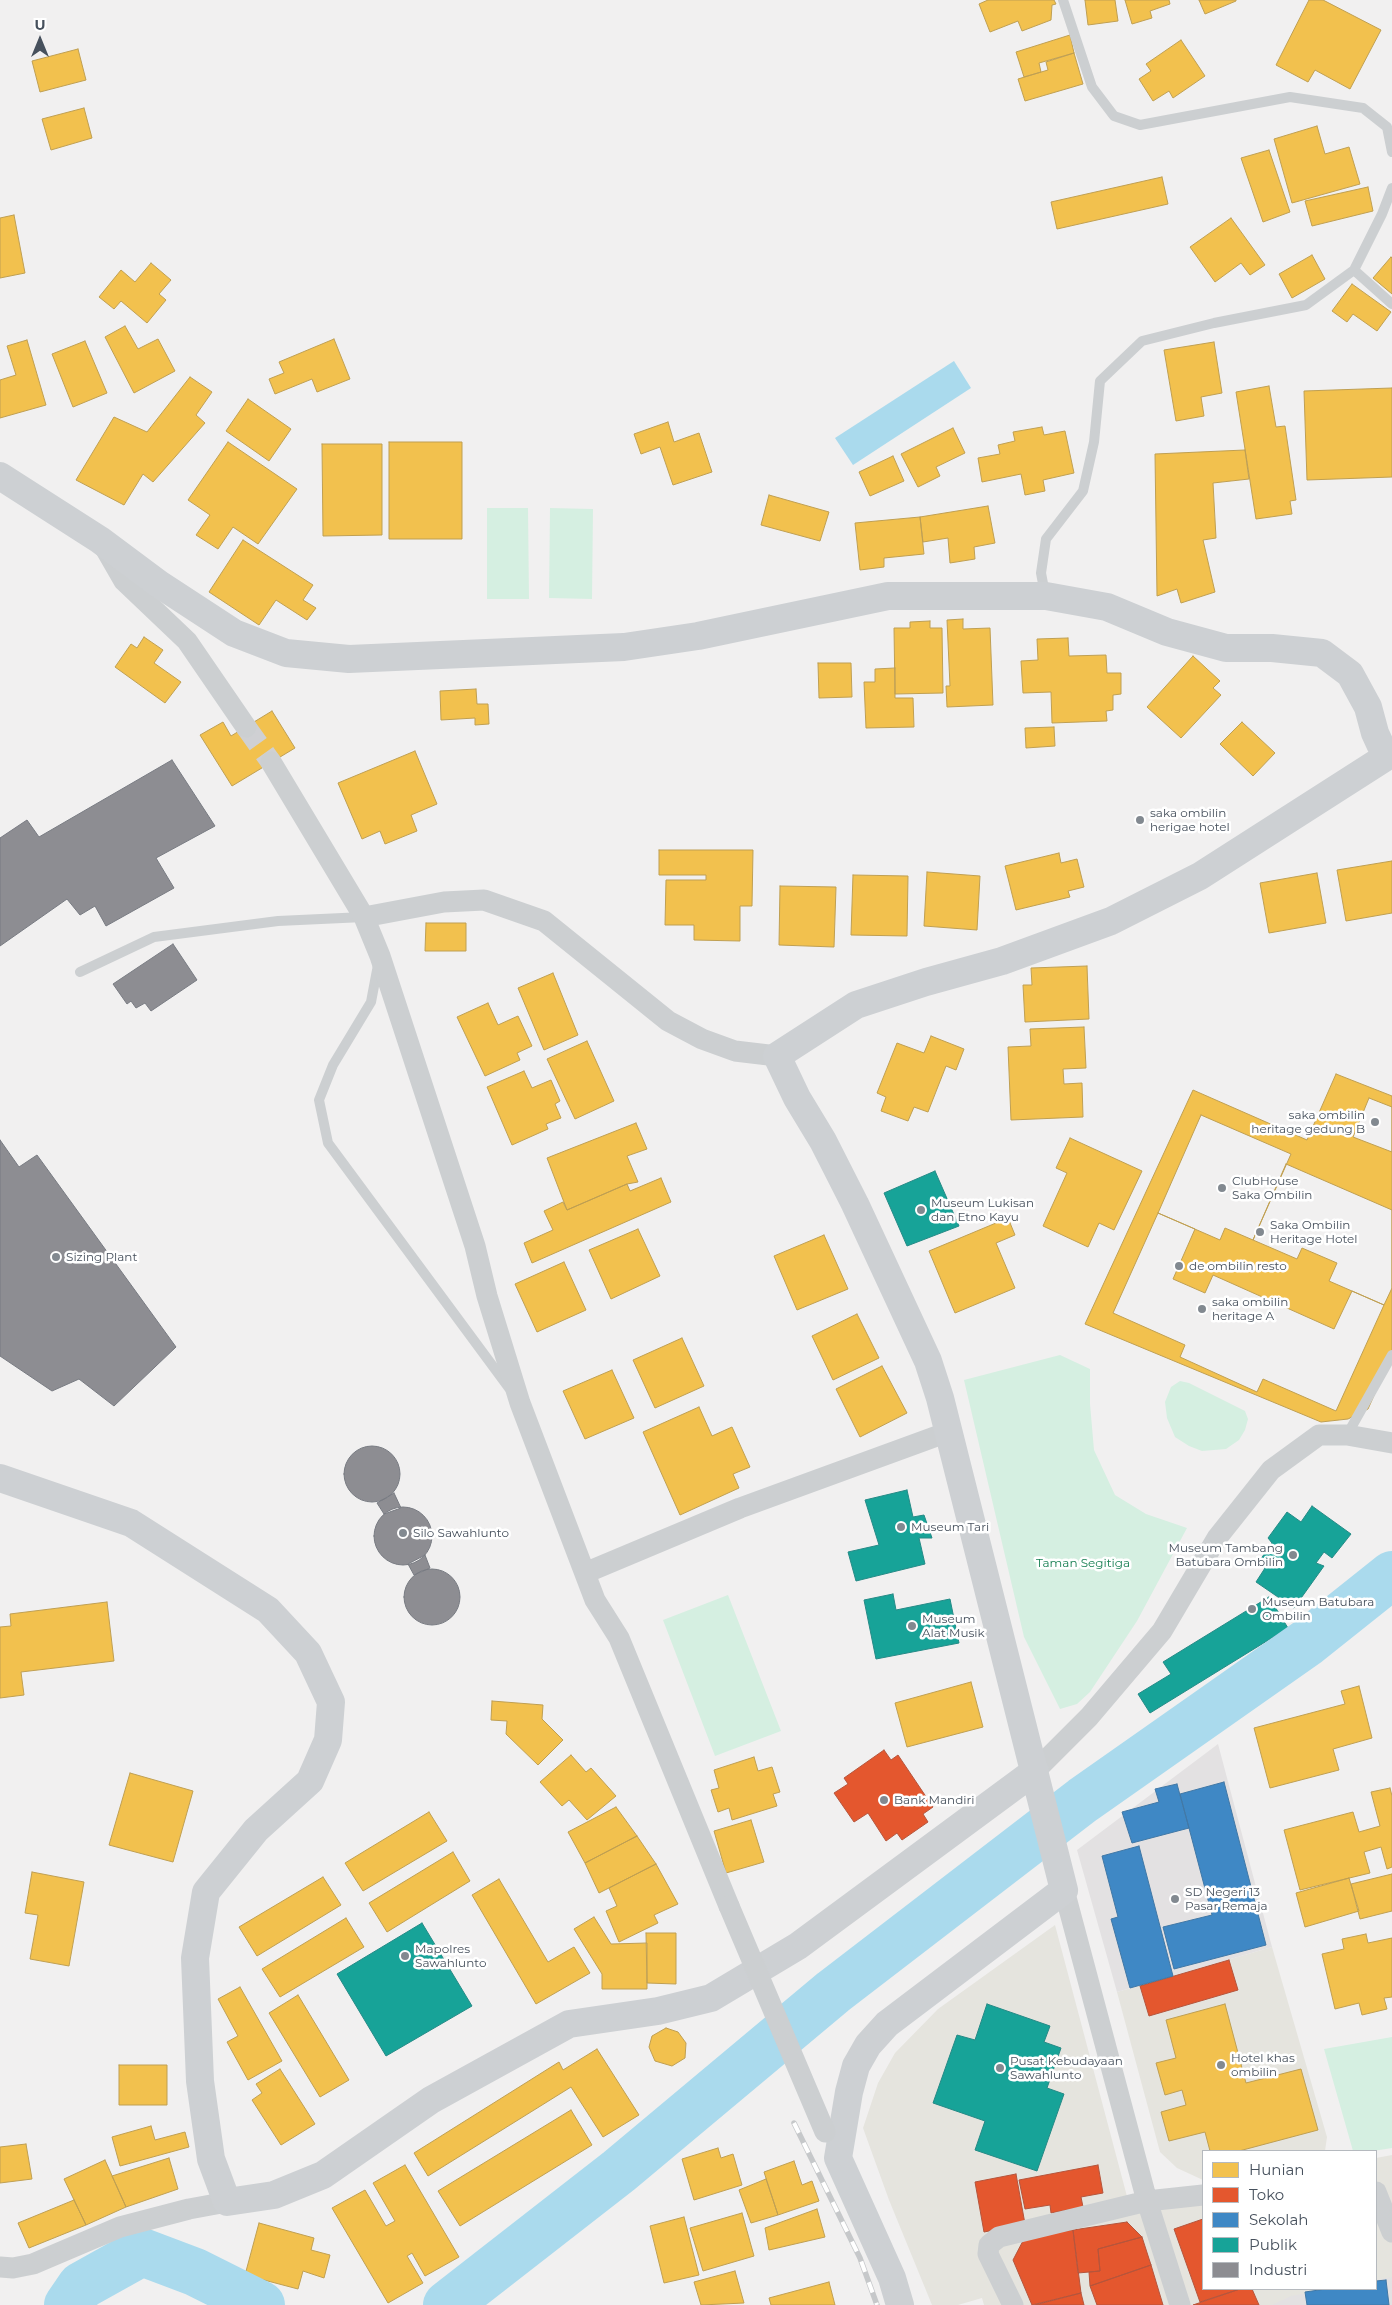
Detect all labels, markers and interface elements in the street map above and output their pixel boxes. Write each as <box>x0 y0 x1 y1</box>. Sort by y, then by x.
north arrow <box>15 15 65 65</box>
text: U <box>34 16 46 34</box>
place label: saka ombilin herigae hotel <box>1150 806 1230 834</box>
marker: saka ombilin herigae hotel <box>1134 814 1146 826</box>
place label: saka ombilin heritage gedung B <box>1251 1108 1365 1136</box>
marker: saka ombilin heritage gedung B <box>1369 1116 1381 1128</box>
place label: ClubHouse Saka Ombilin <box>1232 1174 1312 1202</box>
marker: ClubHouse Saka Ombilin <box>1216 1182 1228 1194</box>
place label: Museum Lukisan dan Etno Kayu <box>931 1196 1034 1224</box>
marker: Museum Lukisan dan Etno Kayu <box>915 1204 927 1216</box>
place label: Saka Ombilin Heritage Hotel <box>1270 1218 1358 1246</box>
marker: Saka Ombilin Heritage Hotel <box>1254 1226 1266 1238</box>
place label: Sizing Plant <box>66 1250 137 1264</box>
marker: Sizing Plant <box>50 1251 62 1263</box>
place label: de ombilin resto <box>1189 1259 1287 1273</box>
marker: de ombilin resto <box>1173 1260 1185 1272</box>
place label: saka ombilin heritage A <box>1212 1295 1288 1323</box>
marker: saka ombilin heritage A <box>1196 1303 1208 1315</box>
place label: Museum Tari <box>911 1520 989 1534</box>
marker: Museum Tari <box>895 1521 907 1533</box>
place label: Silo Sawahlunto <box>413 1526 509 1540</box>
marker: Silo Sawahlunto <box>397 1527 409 1539</box>
place label: Museum Tambang Batubara Ombilin <box>1169 1541 1283 1569</box>
marker: Museum Tambang Batubara Ombilin <box>1287 1549 1299 1561</box>
park label: Taman Segitiga <box>1036 1556 1130 1570</box>
place label: Museum Batubara Ombilin <box>1262 1595 1374 1623</box>
marker: Museum Batubara Ombilin <box>1246 1603 1258 1615</box>
place label: Museum Alat Musik <box>922 1612 985 1640</box>
marker: Museum Alat Musik <box>906 1620 918 1632</box>
place label: Bank Mandiri <box>894 1793 975 1807</box>
marker: Bank Mandiri <box>878 1794 890 1806</box>
place label: SD Negeri 13 Pasar Remaja <box>1185 1885 1268 1913</box>
marker: SD Negeri 13 Pasar Remaja <box>1169 1893 1181 1905</box>
place label: Mapolres Sawahlunto <box>415 1942 486 1970</box>
marker: Mapolres Sawahlunto <box>399 1950 411 1962</box>
place label: Hotel khas ombilin <box>1231 2051 1295 2079</box>
place label: Pusat Kebudayaan Sawahlunto <box>1010 2054 1123 2082</box>
marker: Hotel khas ombilin <box>1215 2059 1227 2071</box>
marker: Pusat Kebudayaan Sawahlunto <box>994 2062 1006 2074</box>
legend <box>1202 2150 1377 2290</box>
text: Hunian <box>1249 2160 1304 2179</box>
text: Toko <box>1249 2185 1284 2204</box>
text: Sekolah <box>1249 2210 1308 2229</box>
text: Publik <box>1249 2235 1297 2254</box>
text: Industri <box>1249 2260 1307 2279</box>

